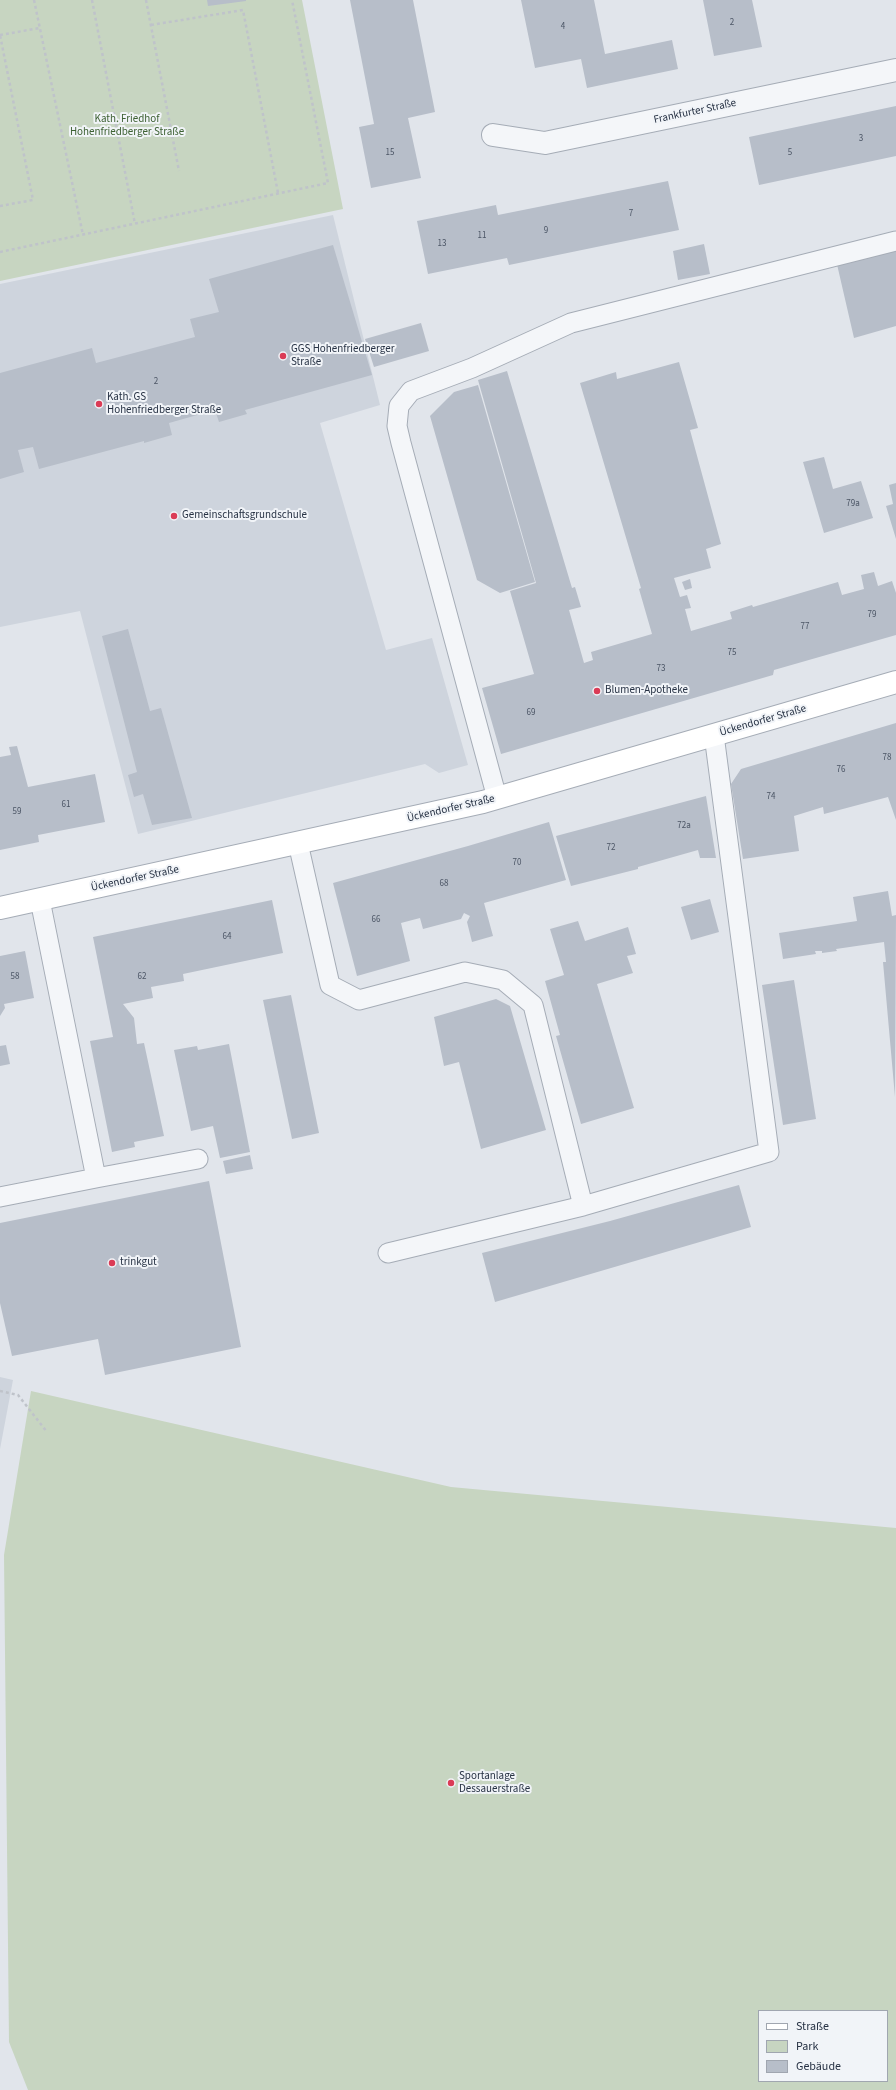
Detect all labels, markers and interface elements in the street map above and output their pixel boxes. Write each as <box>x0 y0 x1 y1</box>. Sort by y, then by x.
house number: 2 <box>730 18 734 28</box>
house number: 4 <box>561 22 565 32</box>
street label: Frankfurter Straße <box>653 97 737 127</box>
park label: Kath. Friedhof Hohenfriedberger Straße <box>70 113 184 139</box>
house number: 3 <box>859 134 863 144</box>
house number: 15 <box>386 148 394 158</box>
house number: 5 <box>788 148 792 158</box>
house number: 7 <box>629 209 633 219</box>
house number: 9 <box>544 226 548 236</box>
house number: 11 <box>478 231 486 241</box>
house number: 13 <box>438 239 446 249</box>
place label: GGS Hohenfriedberger Straße <box>291 343 394 369</box>
marker: GGS Hohenfriedberger Straße <box>278 351 288 361</box>
house number: 2 <box>154 377 158 387</box>
place label: Kath. GS Hohenfriedberger Straße <box>107 391 221 417</box>
marker: Kath. GS Hohenfriedberger Straße <box>94 399 104 409</box>
house number: 79a <box>846 499 860 509</box>
place label: Gemeinschaftsgrundschule <box>182 509 307 523</box>
marker: Gemeinschaftsgrundschule <box>169 511 179 521</box>
house number: 79 <box>868 610 876 620</box>
house number: 77 <box>801 622 809 632</box>
house number: 75 <box>728 648 736 658</box>
house number: 73 <box>657 664 665 674</box>
place label: Blumen-Apotheke <box>605 684 688 698</box>
marker: Blumen-Apotheke <box>592 686 602 696</box>
street label: Ückendorfer Straße <box>718 702 808 740</box>
house number: 69 <box>527 708 535 718</box>
house number: 78 <box>883 753 891 763</box>
house number: 76 <box>837 765 845 775</box>
house number: 74 <box>767 792 775 802</box>
street label: Ückendorfer Straße <box>406 793 496 825</box>
house number: 61 <box>62 800 70 810</box>
house number: 59 <box>13 807 21 817</box>
house number: 72a <box>677 821 691 831</box>
house number: 72 <box>607 843 615 853</box>
house number: 70 <box>513 858 521 868</box>
street label: Ückendorfer Straße <box>90 863 180 895</box>
house number: 68 <box>440 879 448 889</box>
house number: 66 <box>372 915 380 925</box>
house number: 64 <box>223 932 231 942</box>
house number: 58 <box>11 972 19 982</box>
house number: 62 <box>138 972 146 982</box>
place label: trinkgut <box>120 1256 157 1270</box>
marker: trinkgut <box>107 1258 117 1268</box>
place label: Sportanlage Dessauerstraße <box>459 1770 530 1796</box>
marker: Sportanlage Dessauerstraße <box>446 1778 456 1788</box>
legend <box>758 2010 888 2082</box>
text: Straße <box>796 2018 829 2035</box>
text: Park <box>796 2038 818 2055</box>
text: Gebäude <box>796 2058 841 2075</box>

